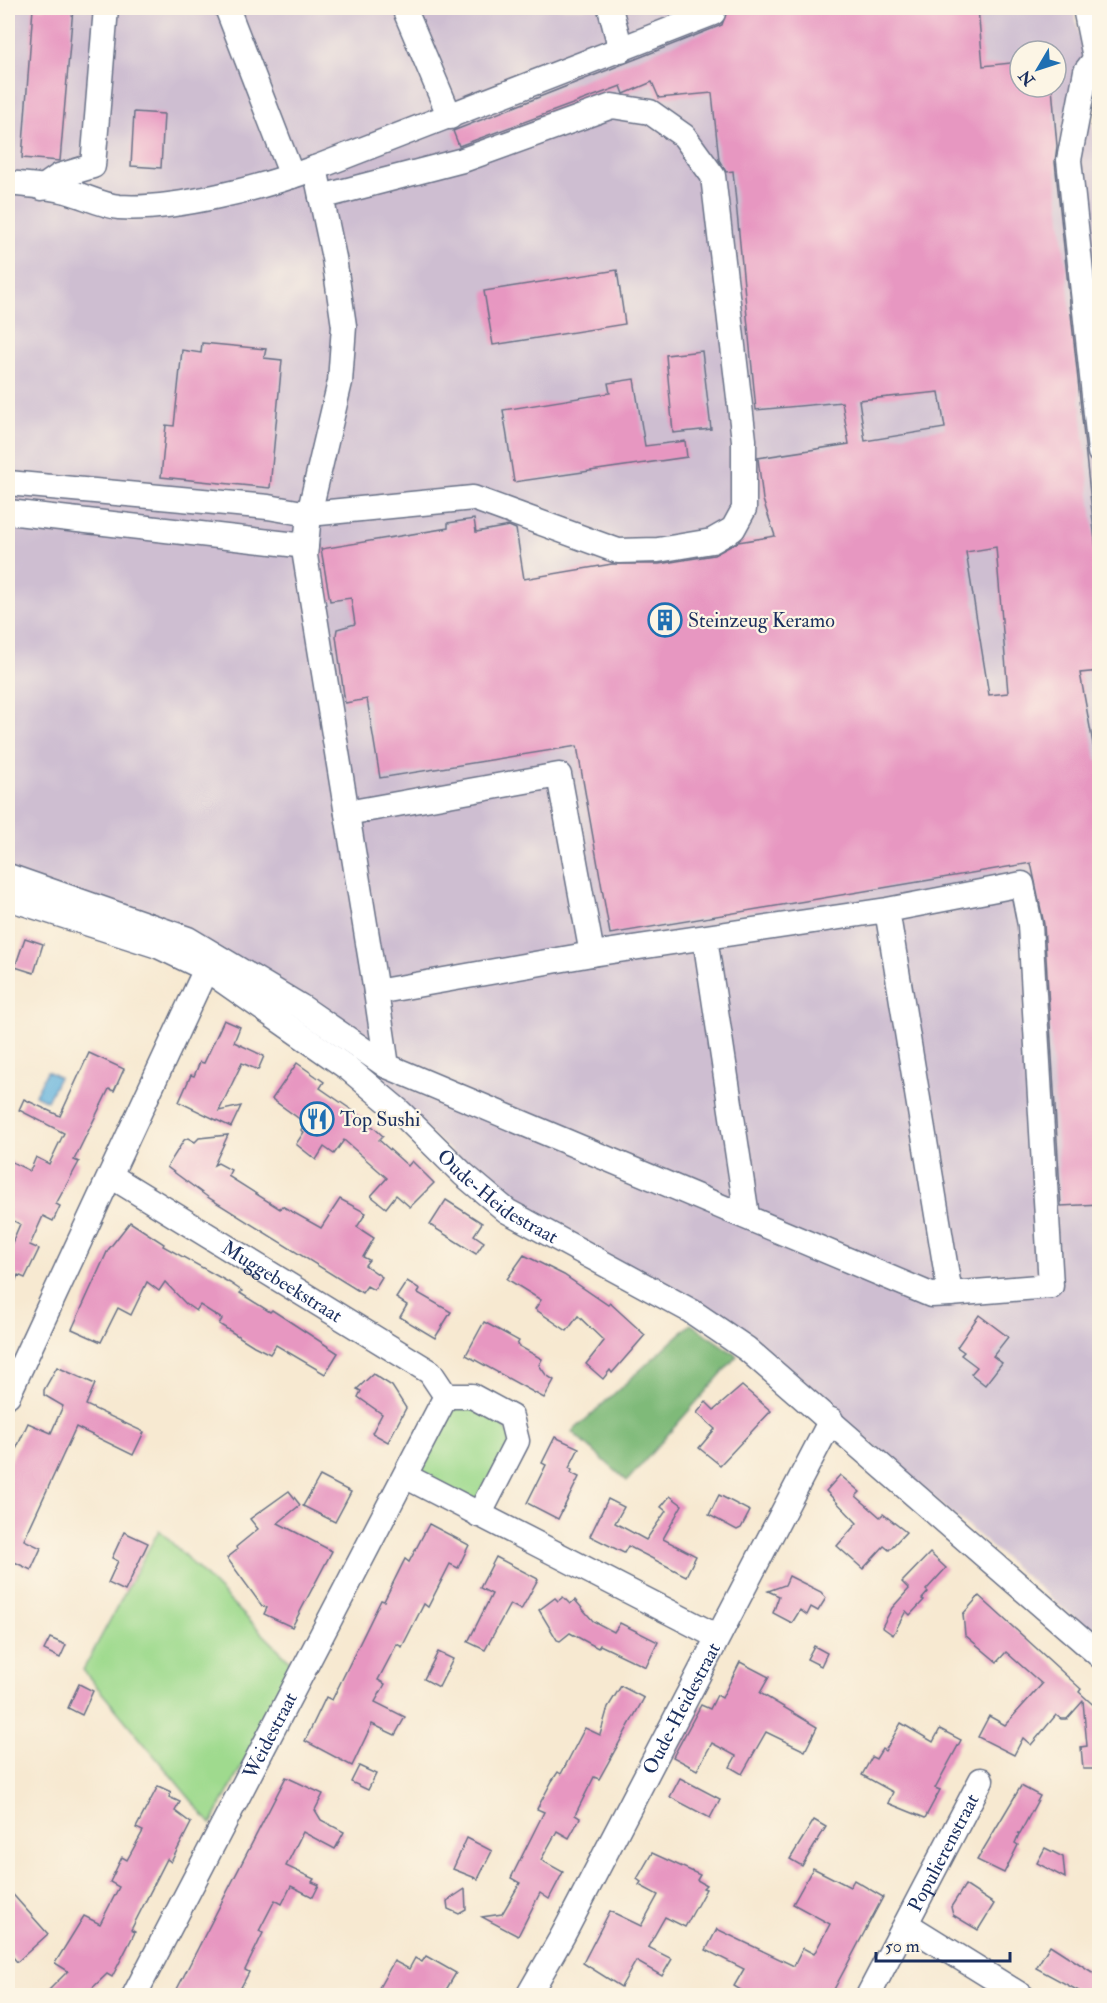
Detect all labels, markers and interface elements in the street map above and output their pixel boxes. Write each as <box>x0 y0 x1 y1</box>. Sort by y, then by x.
north arrow <box>1008 39 1068 99</box>
text: N <box>1014 65 1040 90</box>
building icon: Steinzeug Keramo <box>647 602 683 638</box>
place label: Steinzeug Keramo <box>688 608 835 633</box>
restaurant icon: Top Sushi <box>299 1101 335 1137</box>
place label: Top Sushi <box>340 1107 420 1133</box>
street label: Oude-Heidestraat <box>432 1144 563 1250</box>
street label: Muggebeekstraat <box>217 1235 347 1328</box>
street label: Oude-Heidestraat <box>637 1638 726 1779</box>
street label: Weidestraat <box>237 1687 303 1784</box>
street label: Populierenstraat <box>902 1789 985 1916</box>
scale bar <box>876 1925 1010 1963</box>
text: 50 m <box>885 1935 920 1958</box>

